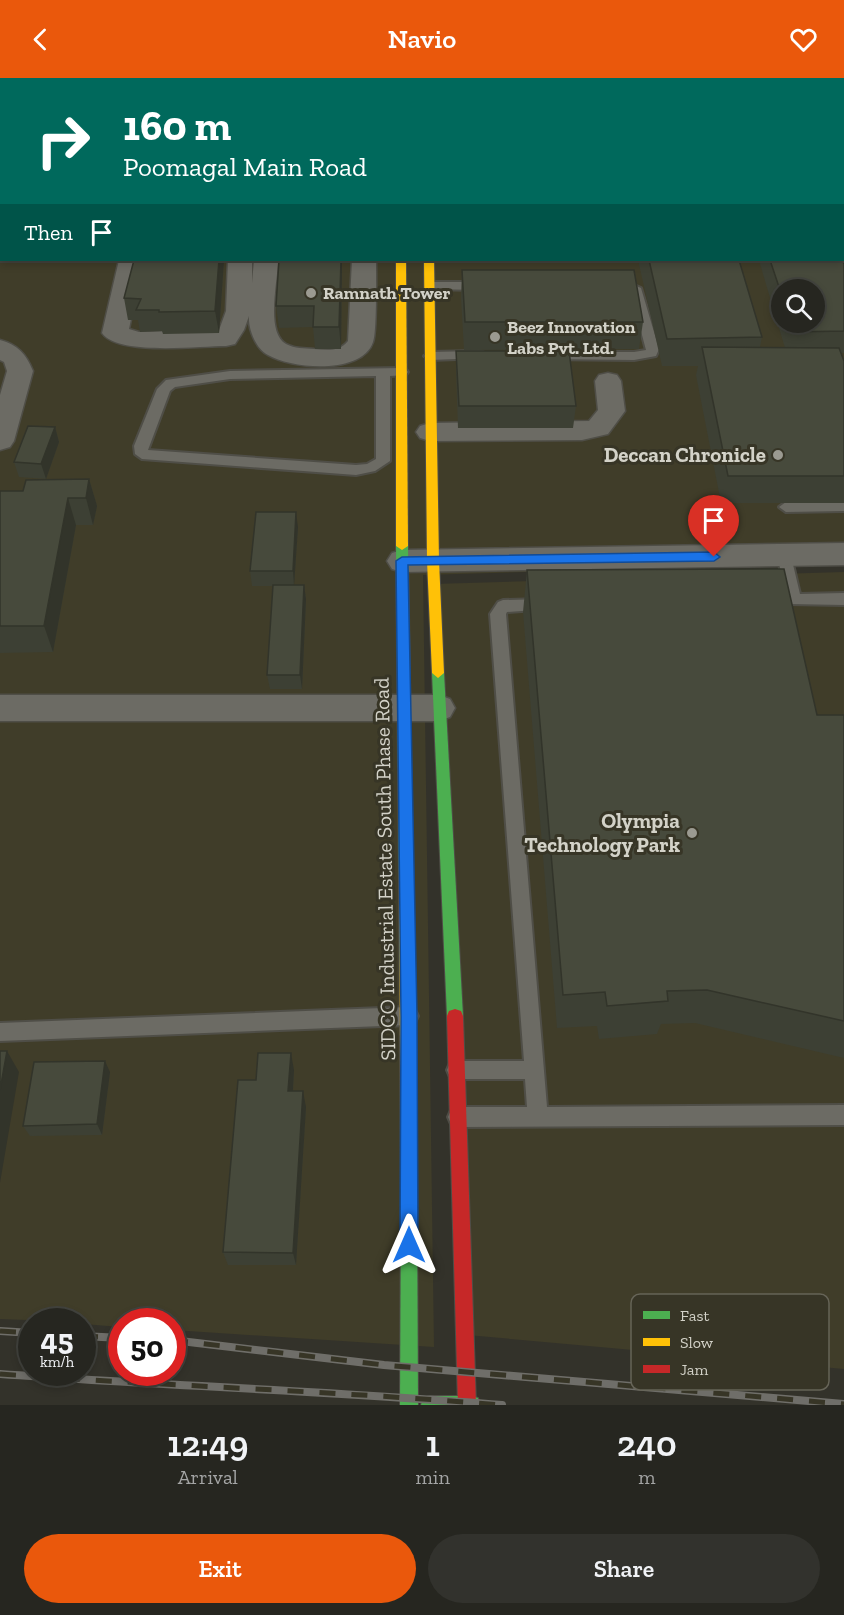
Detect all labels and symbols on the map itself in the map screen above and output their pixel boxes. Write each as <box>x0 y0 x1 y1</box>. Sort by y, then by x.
place label: Ramnath Tower <box>323 282 450 304</box>
marker: Ramnath Tower <box>304 286 318 300</box>
place label: Beez Innovation Labs Pvt. Ltd. <box>507 316 636 359</box>
marker: Beez Innovation Labs Pvt. Ltd. <box>488 330 502 344</box>
place label: Deccan Chronicle <box>604 442 766 467</box>
marker: Deccan Chronicle <box>771 448 785 462</box>
pin <box>688 495 739 557</box>
street label: SIDCO Industrial Estate South Phase Road <box>369 677 400 1061</box>
place label: Olympia Technology Park <box>524 808 680 857</box>
marker: Olympia Technology Park <box>685 826 699 840</box>
position arrow <box>377 1213 441 1277</box>
legend <box>631 1294 829 1390</box>
text: Fast <box>680 1306 709 1325</box>
speed limit sign: 50 <box>108 1308 186 1386</box>
text: Slow <box>680 1333 714 1352</box>
text: Jam <box>680 1360 709 1379</box>

